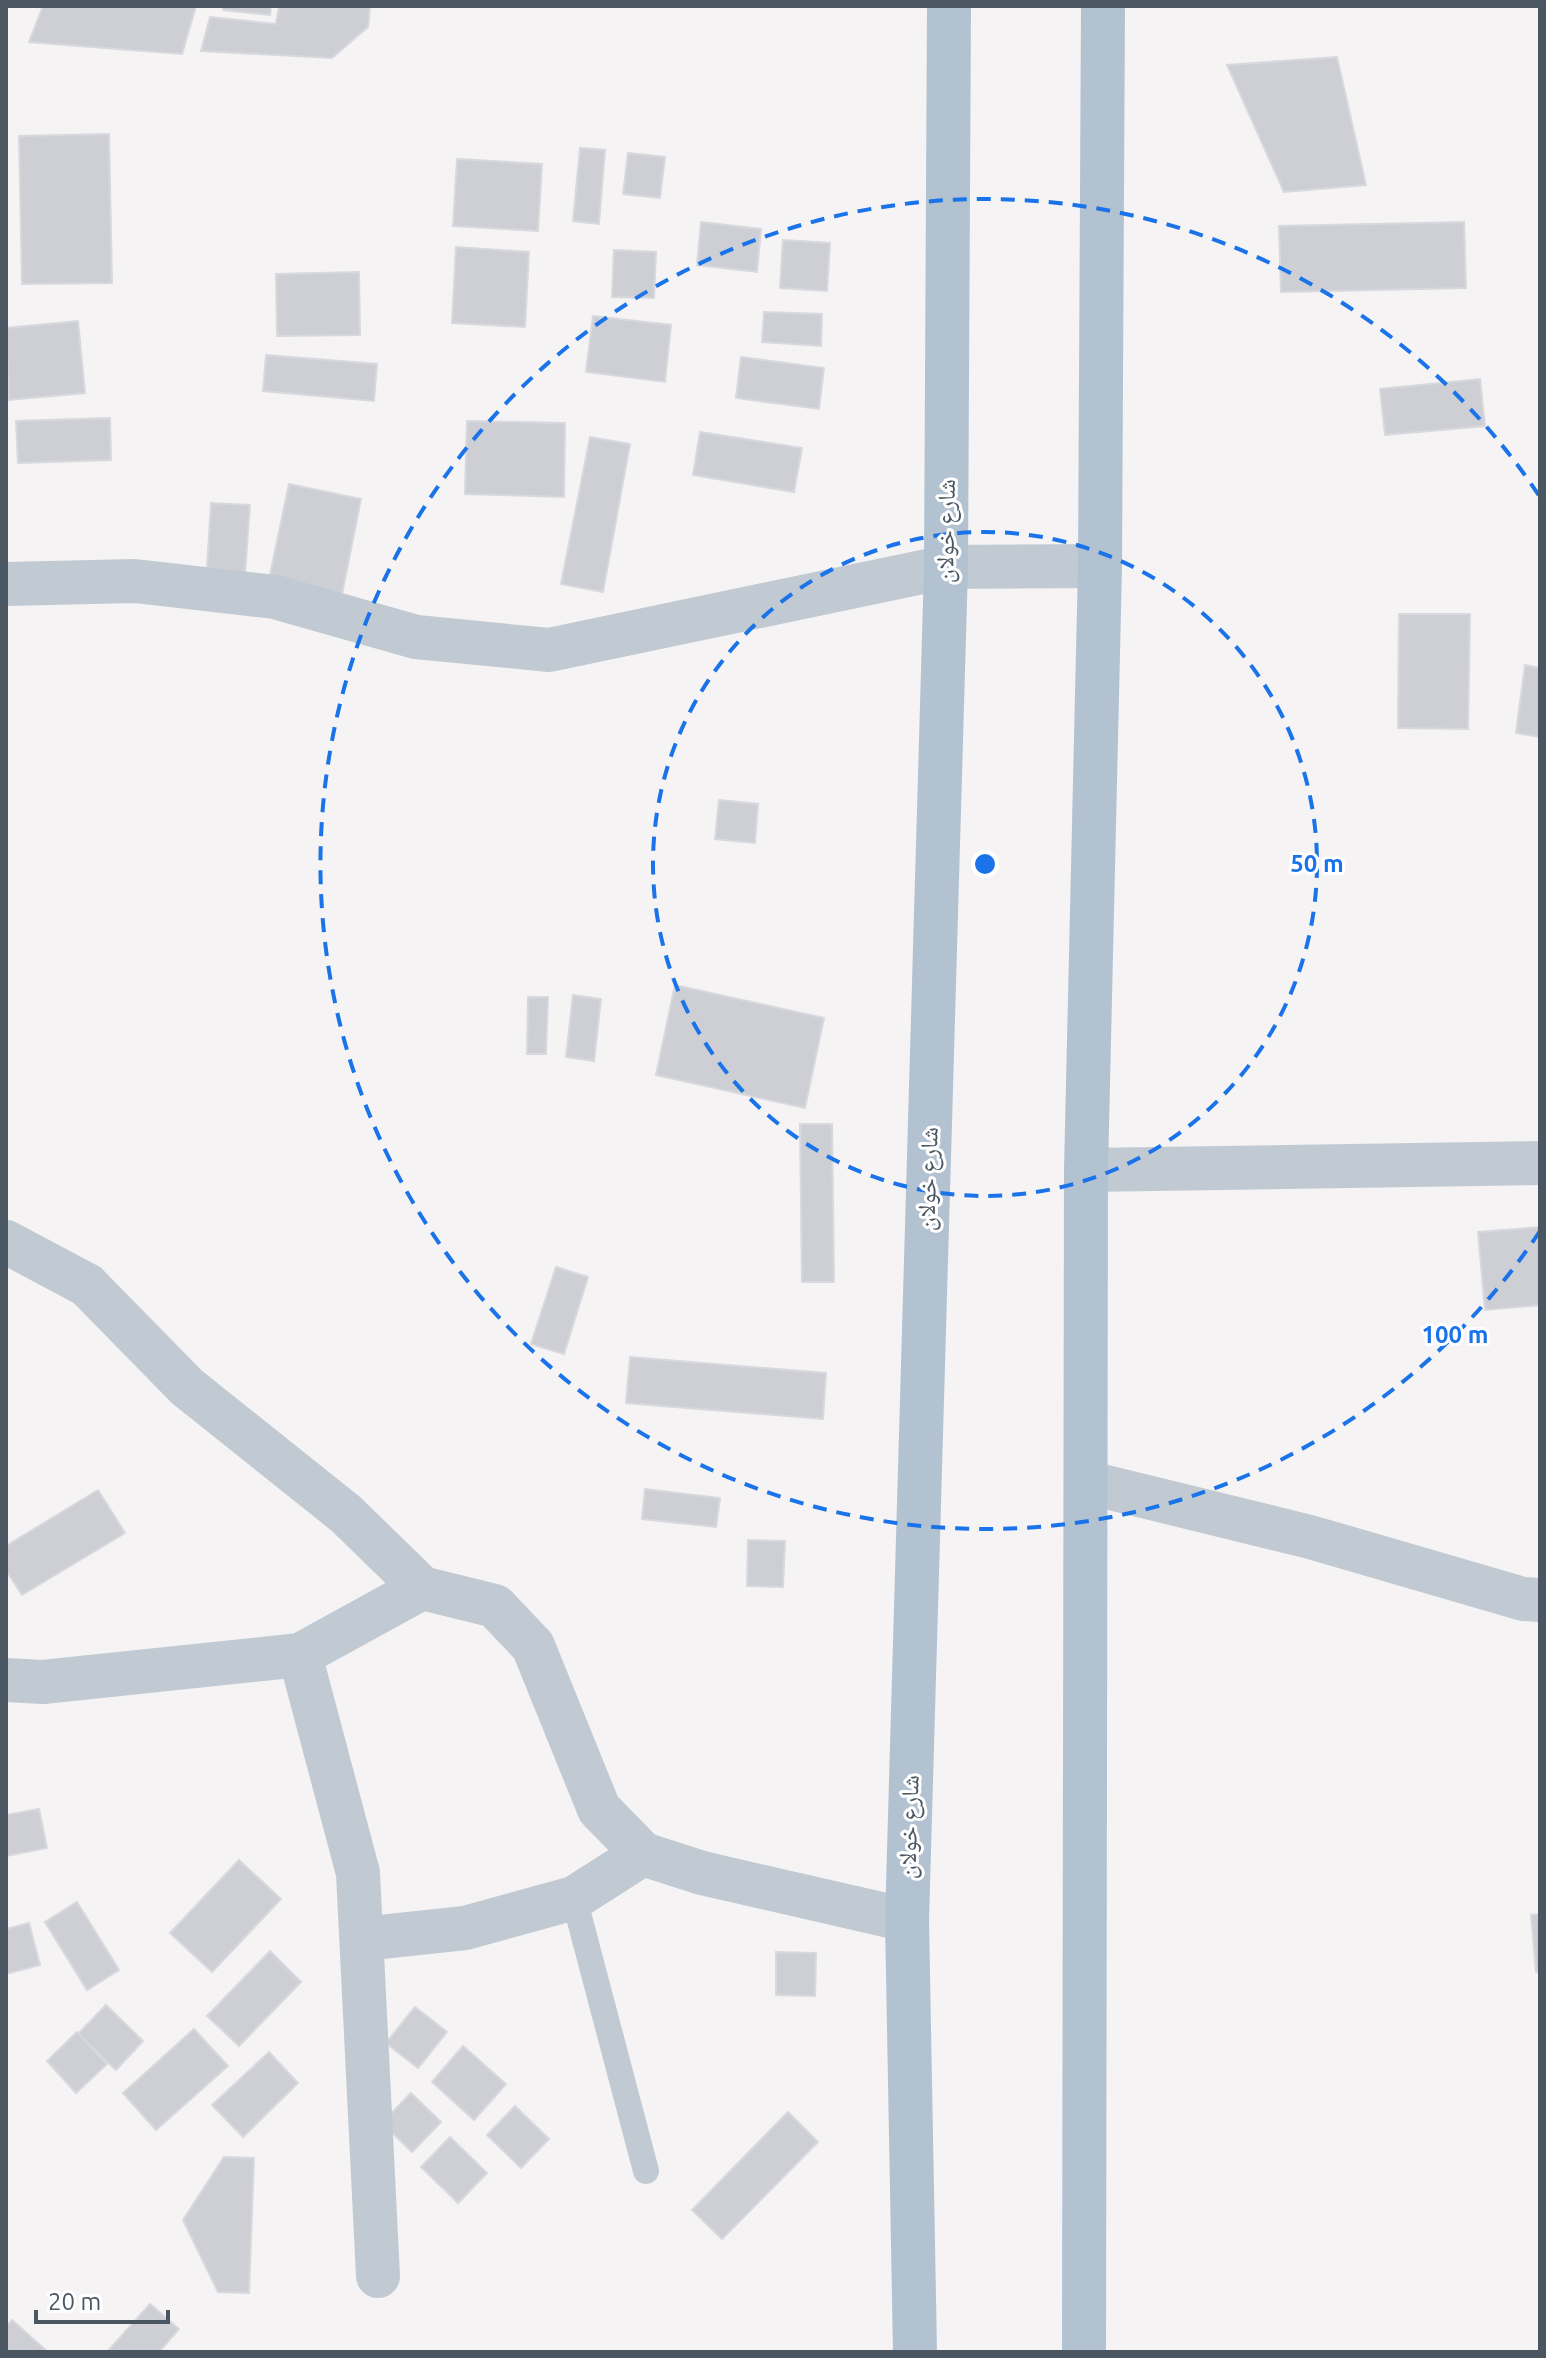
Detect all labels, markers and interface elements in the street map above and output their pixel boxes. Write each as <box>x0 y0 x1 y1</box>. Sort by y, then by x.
street label: شارع خولان <box>931 479 962 583</box>
centre of rings <box>971 850 999 878</box>
text: 50 m <box>1290 850 1344 877</box>
street label: شارع خولان <box>912 1126 945 1232</box>
text: 100 m <box>1422 1321 1488 1348</box>
street label: شارع خولان <box>893 1774 926 1880</box>
scale bar <box>36 2274 168 2324</box>
text: 20 m <box>48 2288 101 2315</box>

